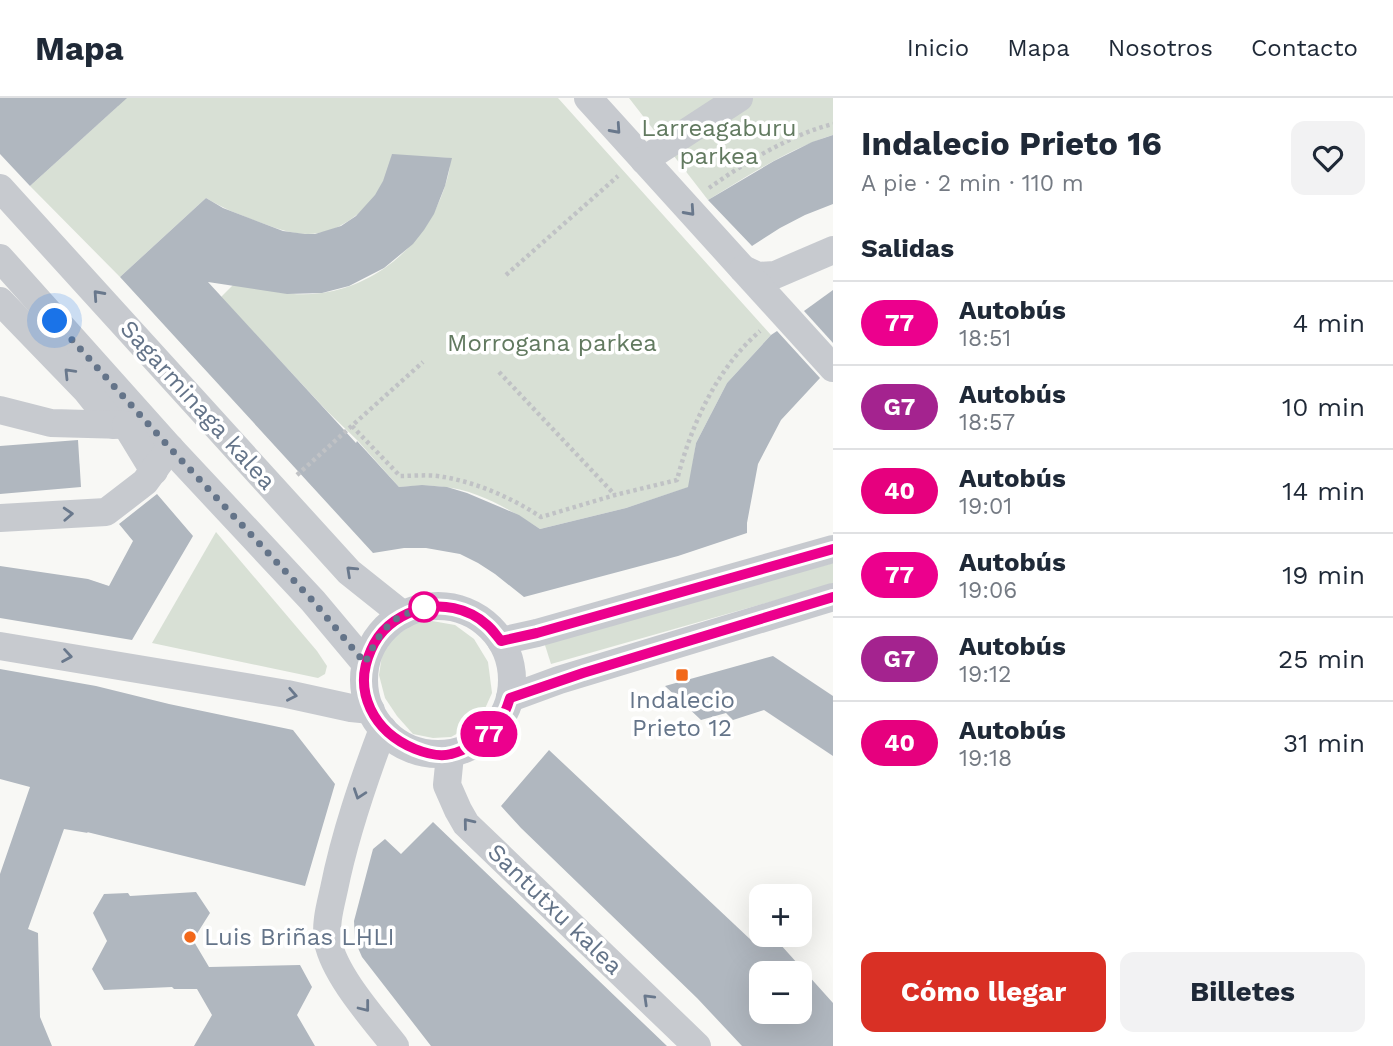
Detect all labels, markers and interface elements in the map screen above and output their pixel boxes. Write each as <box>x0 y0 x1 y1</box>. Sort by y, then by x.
text: Mapa <box>35 29 124 68</box>
text: Inicio <box>907 34 969 62</box>
text: Mapa <box>1007 34 1070 62</box>
text: Nosotros <box>1108 34 1213 62</box>
text: Contacto <box>1251 34 1358 62</box>
park label: Larreagaburu parkea <box>641 114 797 170</box>
one-way arrow <box>608 121 621 134</box>
button: heart <box>1291 121 1365 195</box>
text: Indalecio Prieto 16 <box>861 124 1162 163</box>
text: A pie · 2 min · 110 m <box>861 170 1084 197</box>
one-way arrow <box>682 203 694 216</box>
text: Salidas <box>861 233 954 263</box>
one-way arrow <box>94 290 106 303</box>
text: Autobús <box>959 295 1066 325</box>
your location <box>37 303 72 338</box>
text: 4 min <box>1292 308 1365 338</box>
text: 77 <box>885 309 914 337</box>
street label: Sagarminaga kalea <box>115 315 281 495</box>
text: 18:51 <box>959 325 1011 352</box>
park label: Morrogana parkea <box>447 329 657 357</box>
one-way arrow <box>65 368 78 381</box>
text: Autobús <box>959 379 1066 409</box>
text: 10 min <box>1282 392 1365 422</box>
text: G7 <box>884 393 915 421</box>
text: 18:57 <box>959 409 1015 436</box>
text: Autobús <box>959 463 1066 493</box>
text: 14 min <box>1282 476 1365 506</box>
text: 40 <box>884 477 915 505</box>
text: 19:01 <box>959 493 1012 520</box>
one-way arrow <box>63 506 74 521</box>
text: Autobús <box>959 547 1066 577</box>
text: 19 min <box>1282 560 1365 590</box>
text: 77 <box>885 561 914 589</box>
one-way arrow <box>346 567 359 580</box>
text: 19:06 <box>959 577 1017 604</box>
unlabelled marker <box>409 592 439 622</box>
text: Autobús <box>959 631 1066 661</box>
text: 25 min <box>1278 644 1365 674</box>
text: G7 <box>884 645 915 673</box>
one-way arrow <box>62 648 73 663</box>
text: 19:12 <box>959 661 1011 688</box>
marker: Indalecio Prieto 12 <box>674 667 690 683</box>
place label: Indalecio Prieto 12 <box>629 686 735 742</box>
one-way arrow <box>286 687 298 702</box>
line badge: 77 <box>458 711 520 757</box>
text: Autobús <box>959 715 1066 745</box>
text: 77 <box>474 720 504 748</box>
text: 31 min <box>1283 728 1365 758</box>
text: 40 <box>884 729 915 757</box>
text: 19:18 <box>959 745 1012 772</box>
one-way arrow <box>353 787 367 799</box>
one-way arrow <box>463 818 476 830</box>
street label: Santutxu kalea <box>482 838 628 980</box>
map controls <box>749 884 812 1024</box>
button: + <box>749 884 812 947</box>
place label: Luis Briñas LHLI <box>204 923 395 951</box>
marker: Luis Briñas LHLI <box>182 929 198 945</box>
button: Cómo llegar <box>861 952 1106 1032</box>
button: Billetes <box>1120 952 1365 1032</box>
button: − <box>749 961 812 1024</box>
one-way arrow <box>643 994 656 1007</box>
one-way arrow <box>356 999 369 1011</box>

